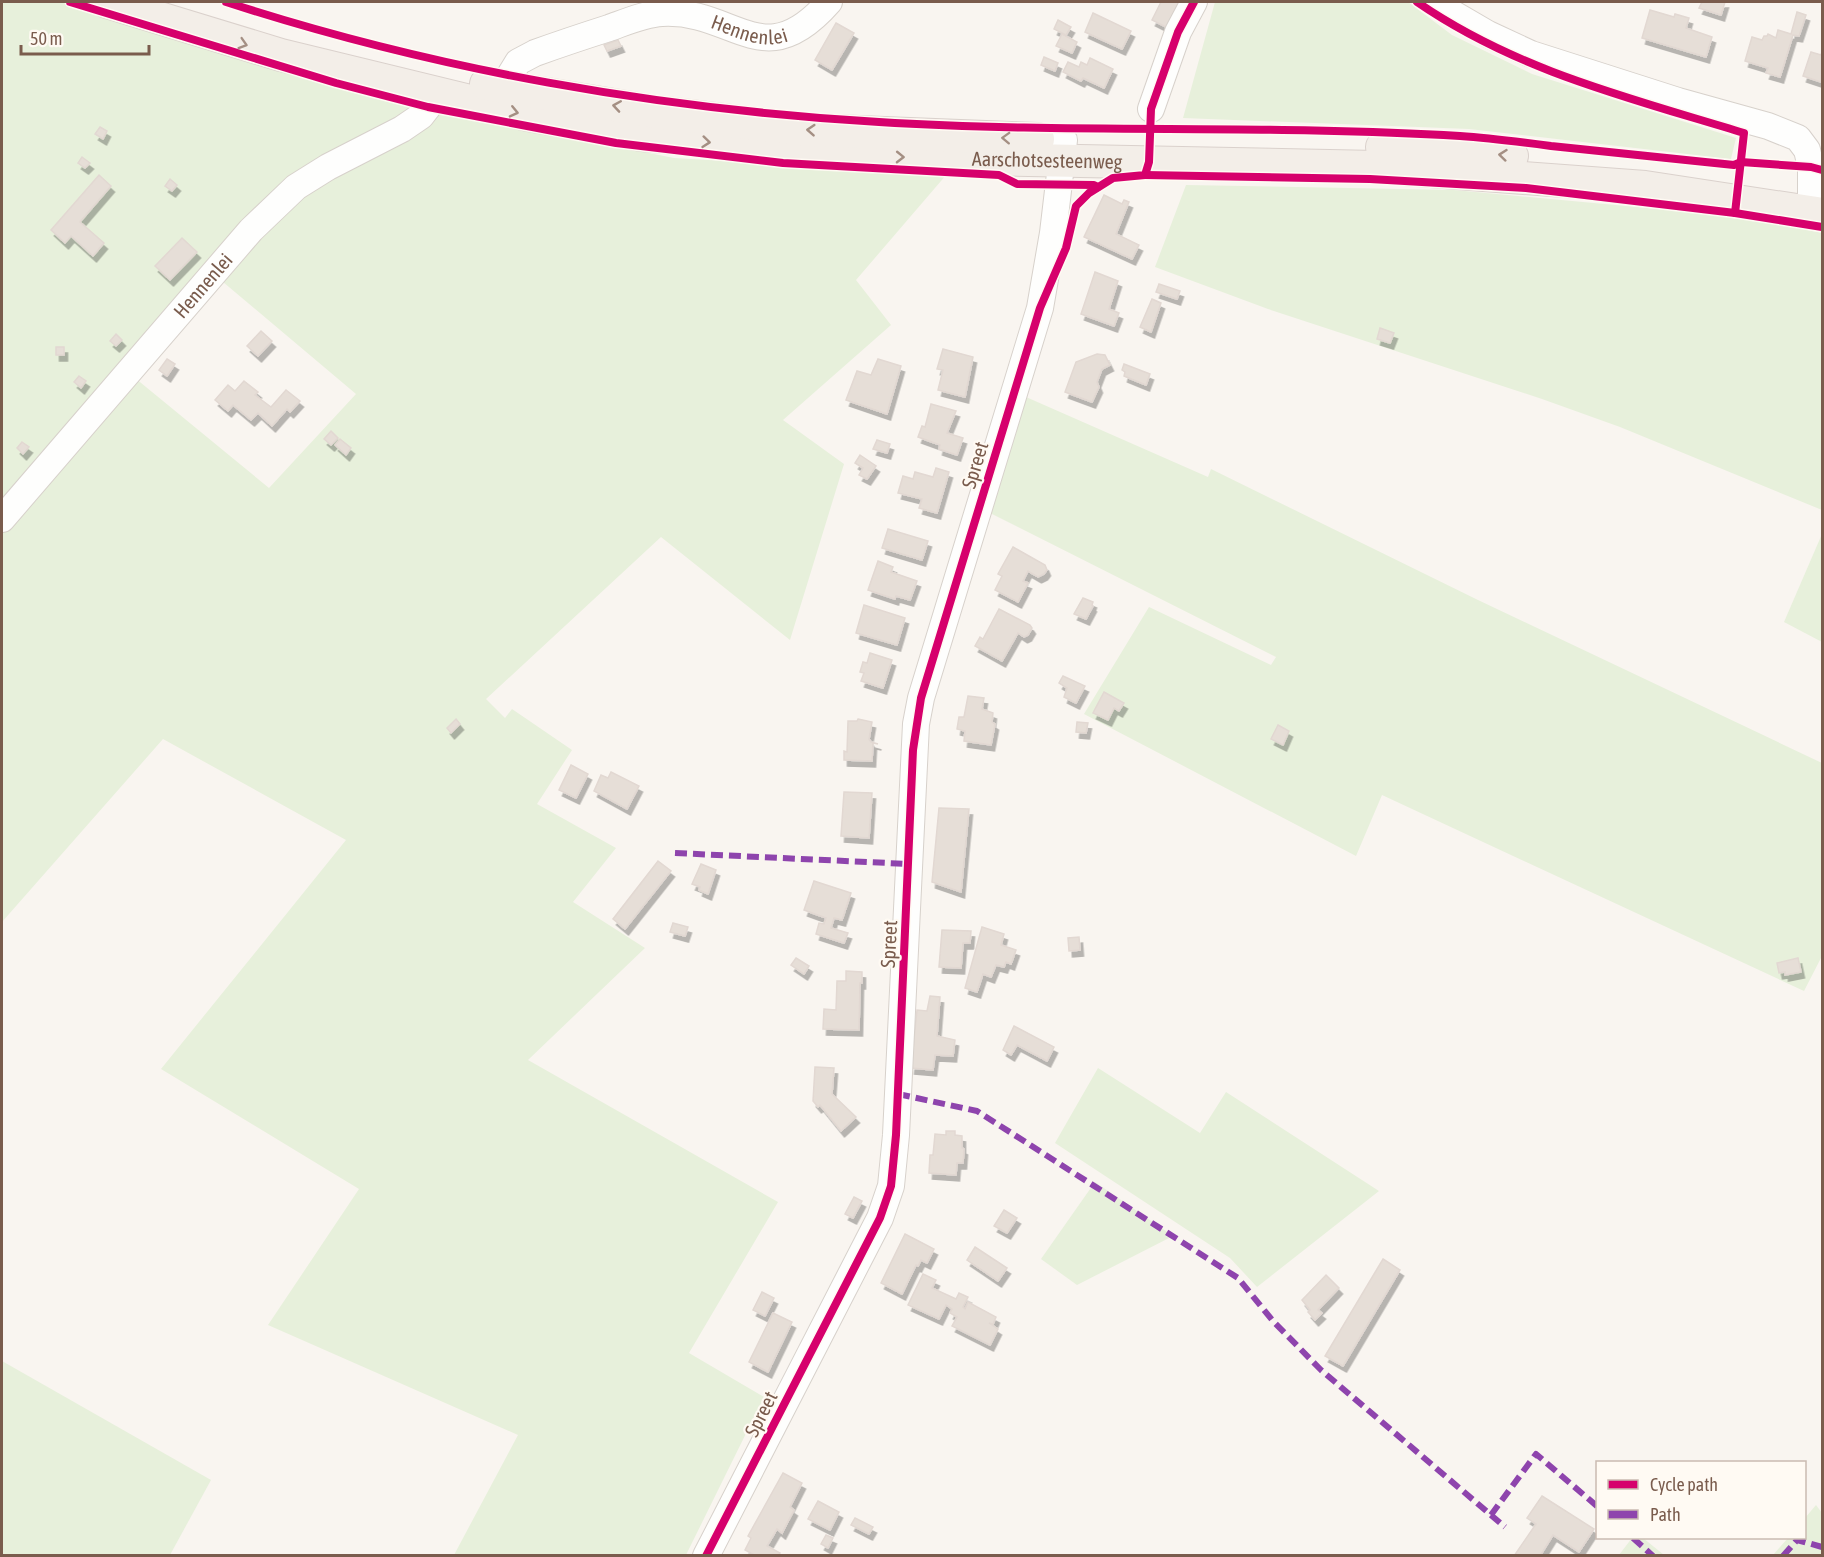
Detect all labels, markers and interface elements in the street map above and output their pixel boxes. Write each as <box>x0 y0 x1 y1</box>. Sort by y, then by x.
street label: Hennenlei <box>708 10 790 49</box>
scale bar <box>21 18 148 56</box>
text: 50 m <box>30 28 62 49</box>
one-way arrow <box>237 36 248 49</box>
one-way arrow <box>613 101 622 113</box>
one-way arrow <box>508 104 518 117</box>
one-way arrow <box>806 124 815 137</box>
one-way arrow <box>1001 131 1010 144</box>
one-way arrow <box>702 135 711 148</box>
street label: Aarschotsesteenweg <box>972 147 1123 173</box>
one-way arrow <box>1498 149 1507 162</box>
one-way arrow <box>896 151 905 164</box>
street label: Hennenlei <box>169 248 237 322</box>
street label: Spreet <box>957 439 993 491</box>
street label: Spreet <box>876 919 901 968</box>
street label: Spreet <box>740 1387 782 1440</box>
legend <box>1596 1461 1806 1539</box>
text: Cycle path <box>1650 1474 1718 1495</box>
text: Path <box>1650 1504 1681 1525</box>

